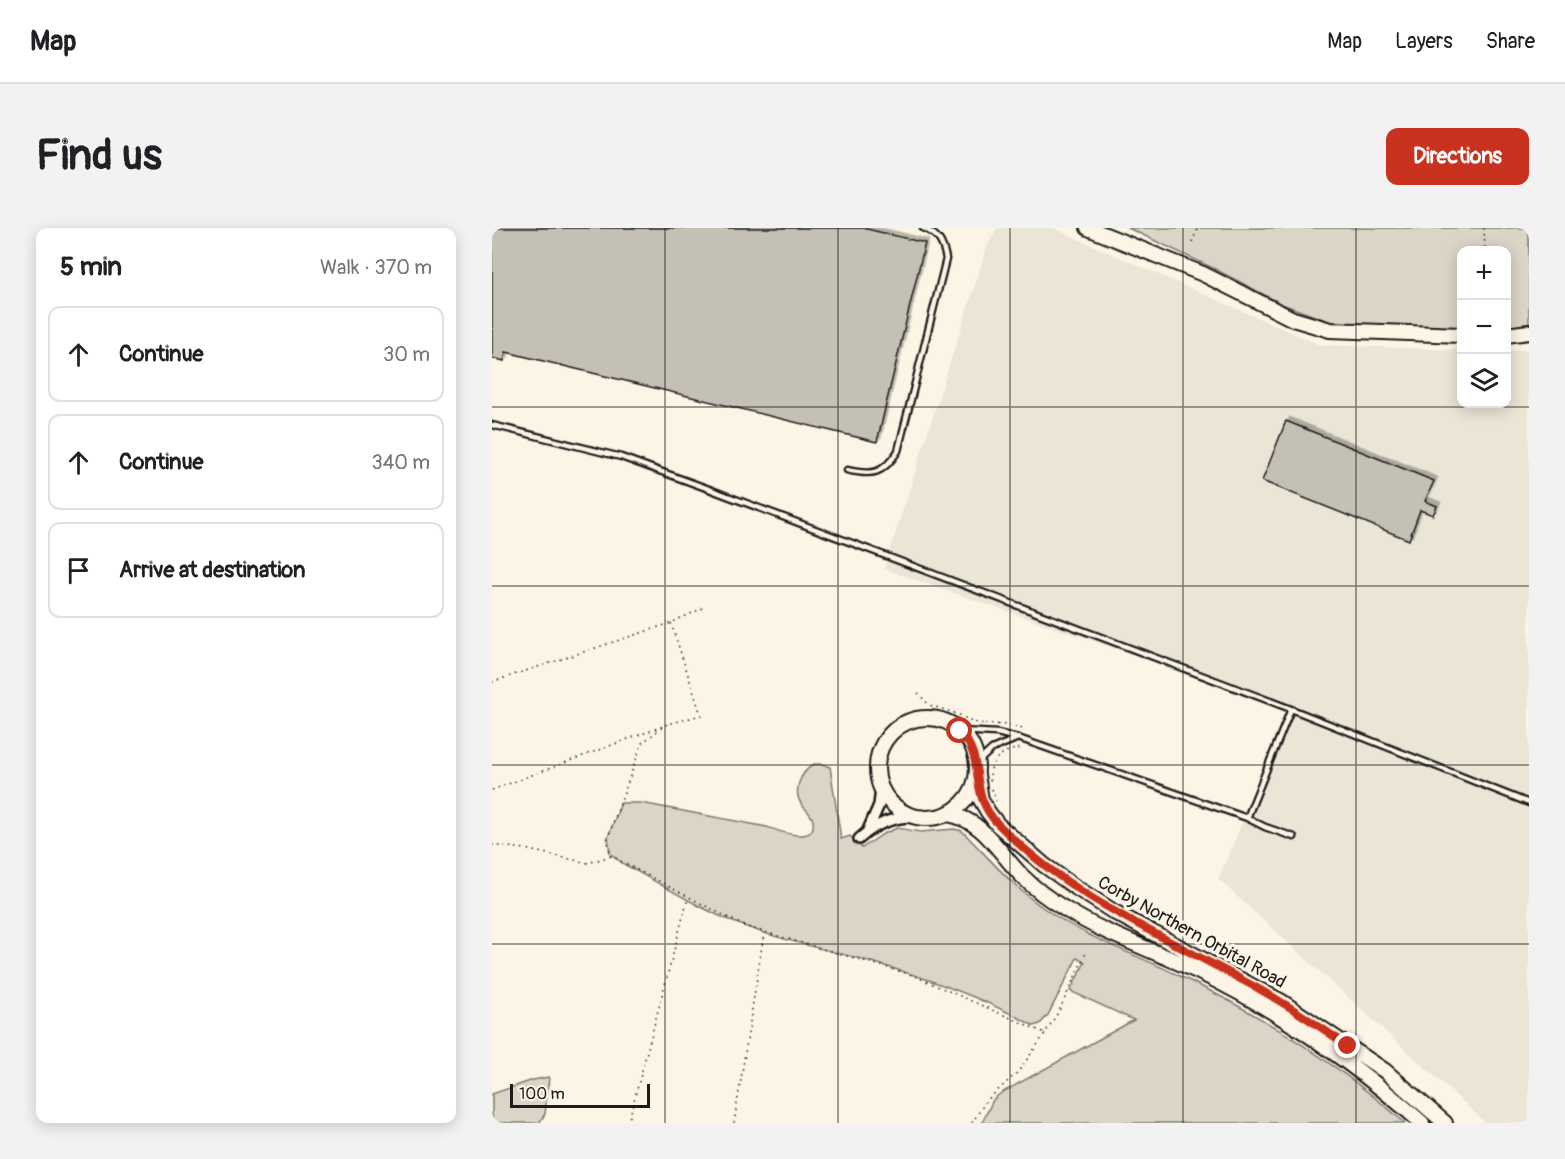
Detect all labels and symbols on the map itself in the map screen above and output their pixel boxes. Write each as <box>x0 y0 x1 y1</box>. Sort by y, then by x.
route start <box>946 717 972 743</box>
street label: Corby Northern Orbital Road <box>1093 871 1290 994</box>
route end <box>1334 1032 1360 1058</box>
scale bar <box>510 1081 650 1108</box>

